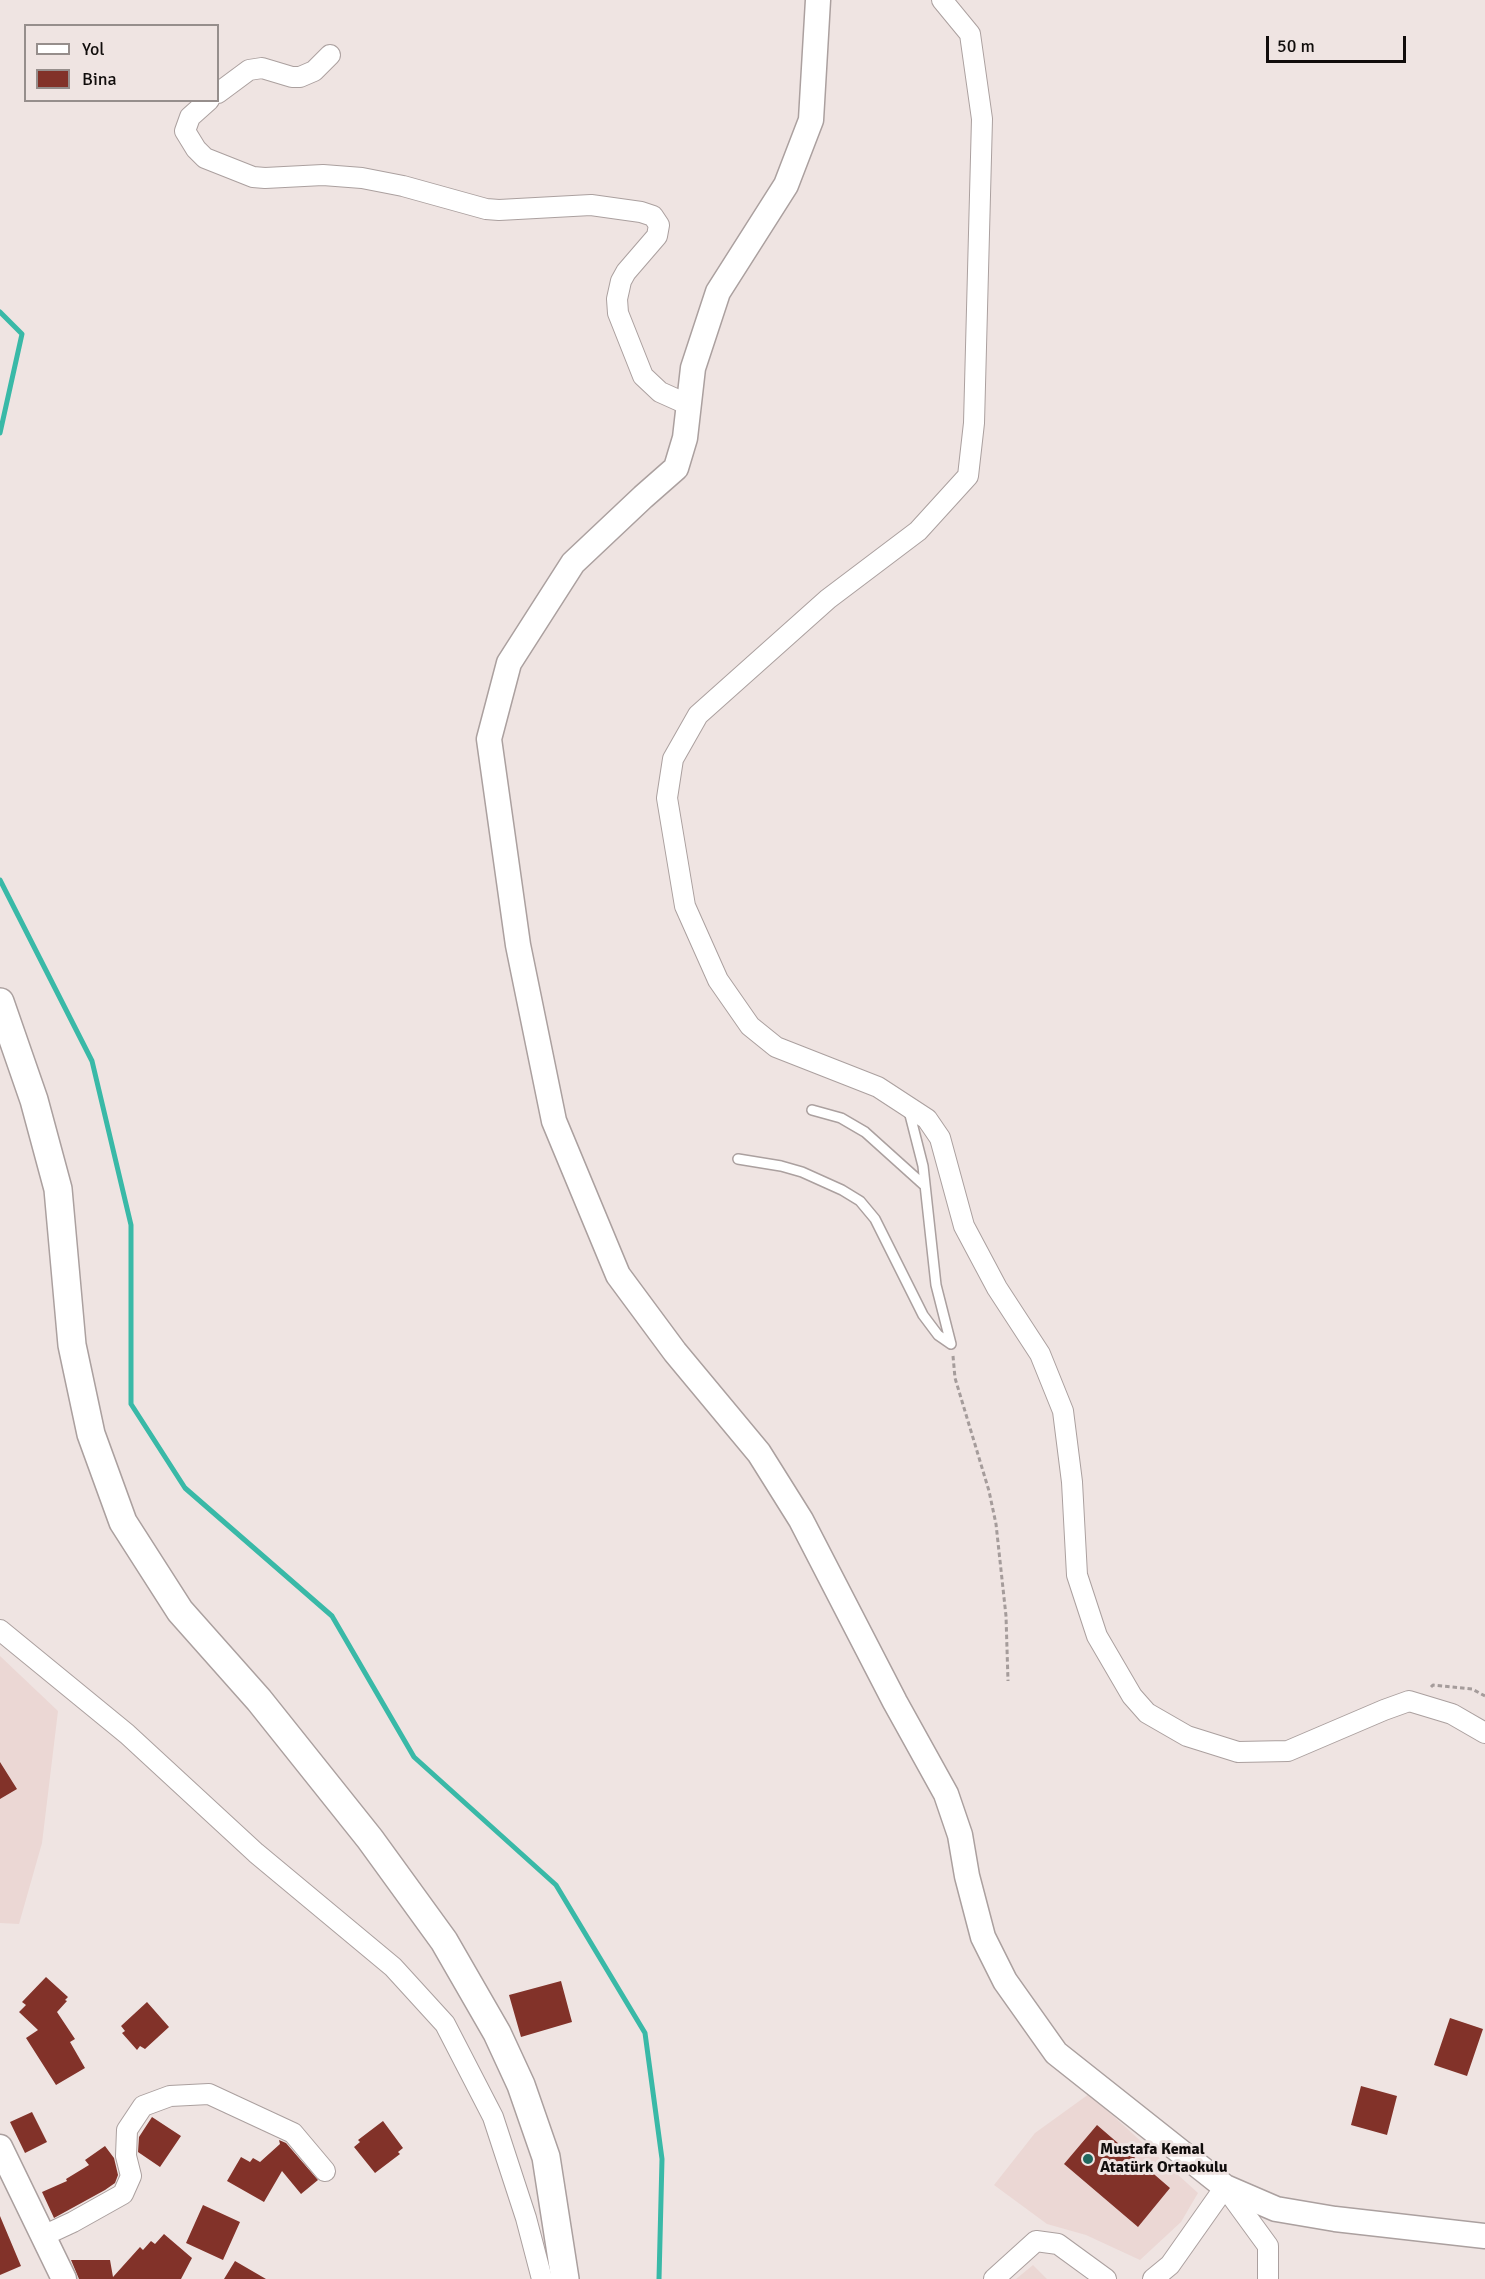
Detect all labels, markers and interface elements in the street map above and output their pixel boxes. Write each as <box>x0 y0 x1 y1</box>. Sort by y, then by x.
legend <box>24 24 219 102</box>
scale bar <box>1269 24 1408 62</box>
text: 50 m <box>1277 35 1315 57</box>
text: Yol <box>82 38 105 60</box>
text: Bina <box>82 68 117 90</box>
place label: Mustafa Kemal Atatürk Ortaokulu <box>1100 2140 1228 2178</box>
marker: Mustafa Kemal Atatürk Ortaokulu <box>1081 2152 1095 2166</box>

